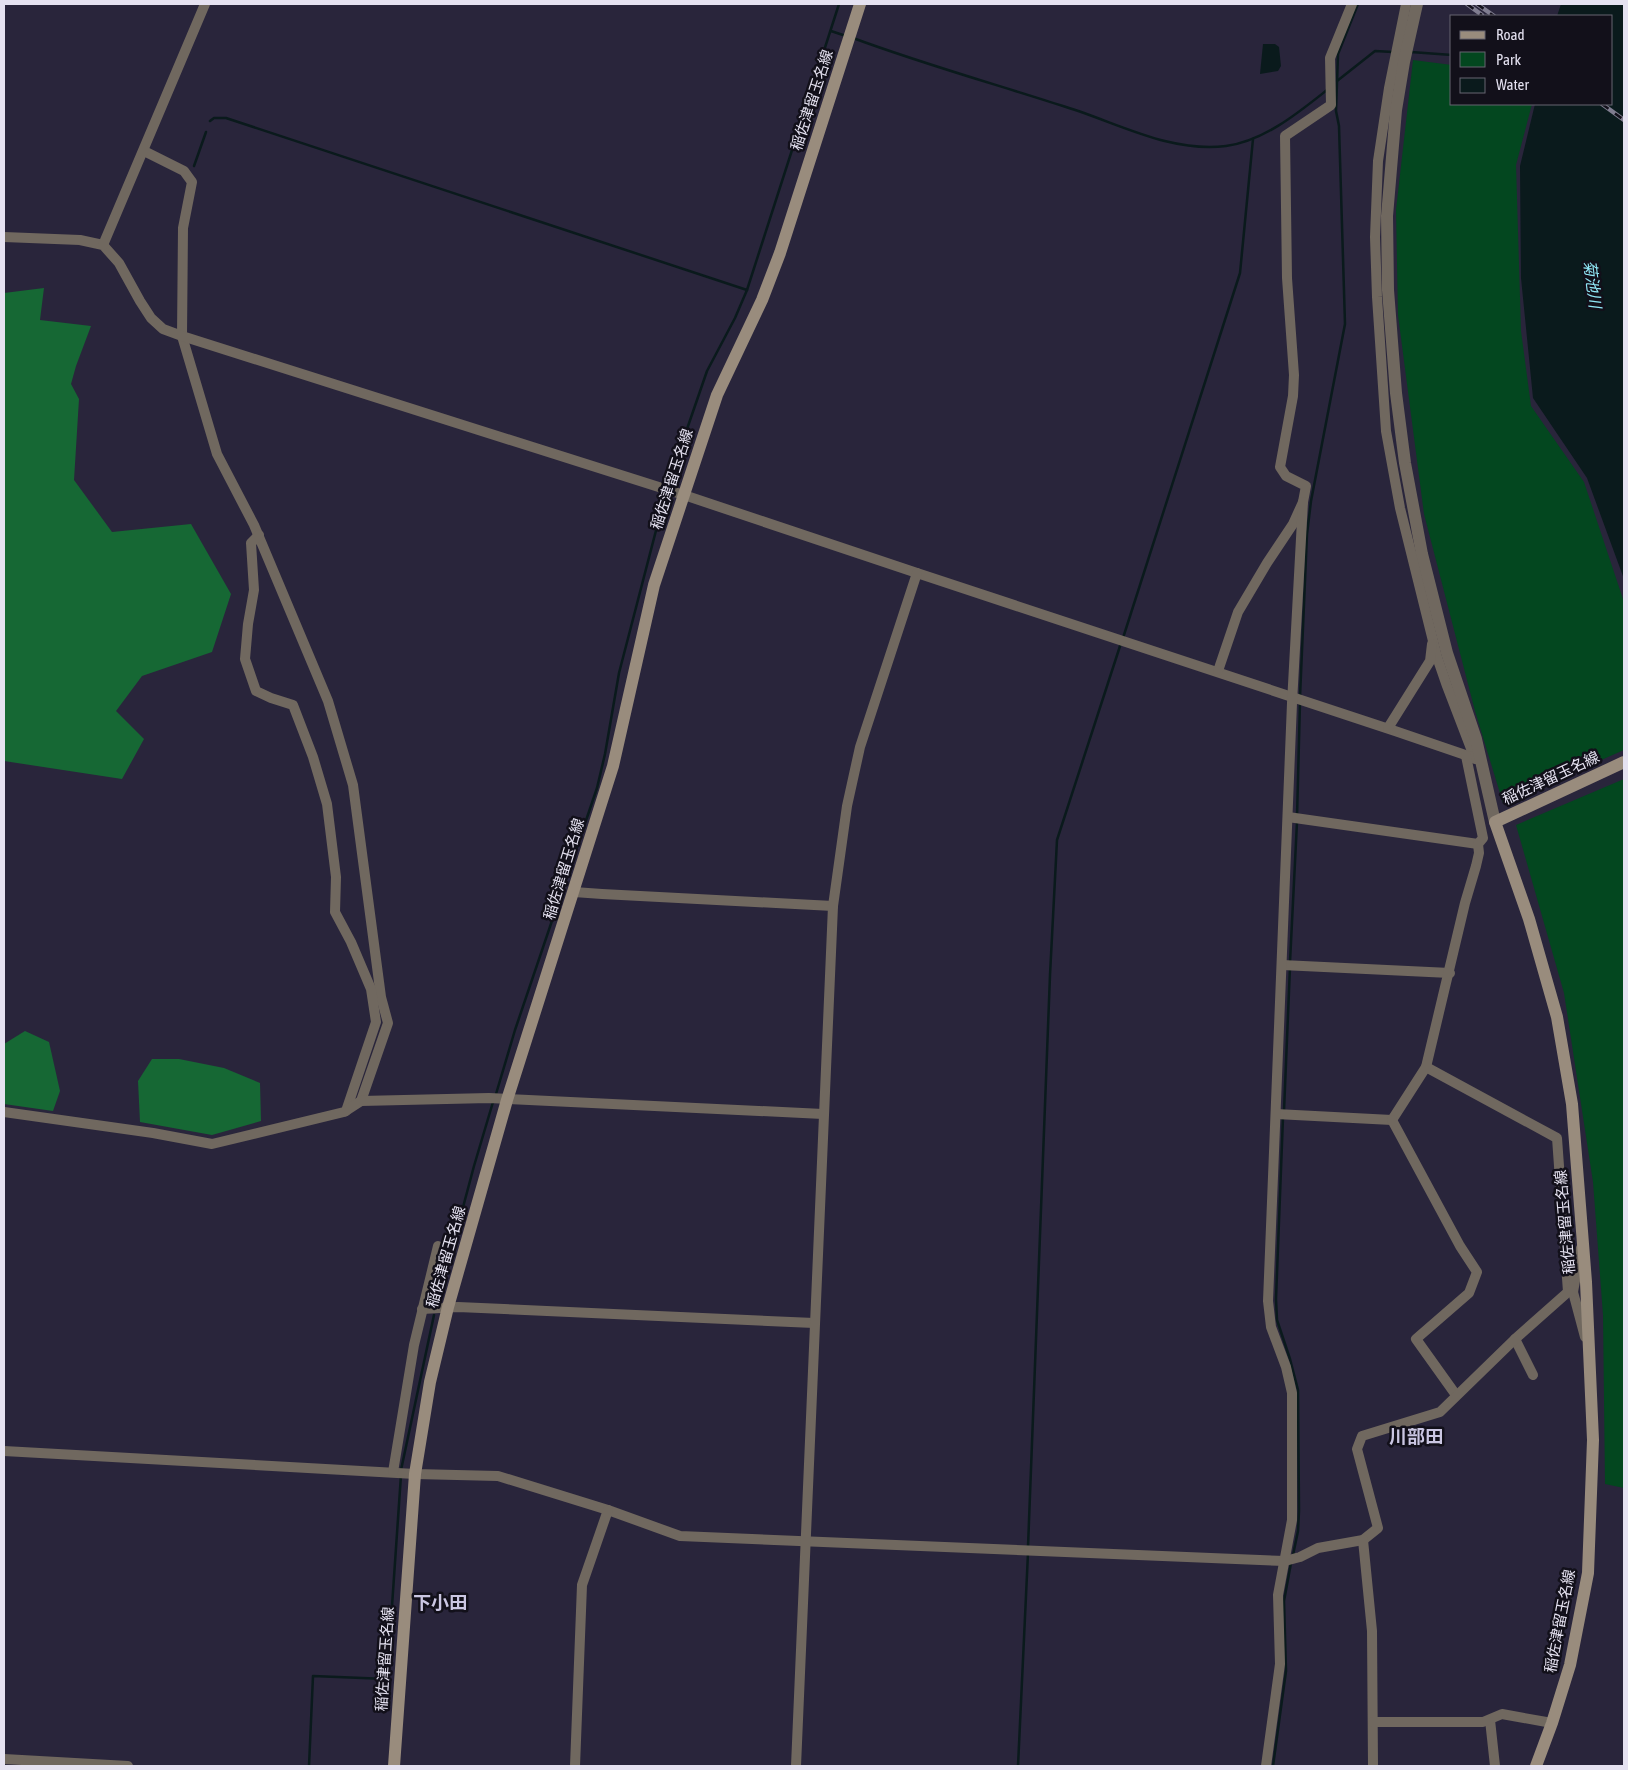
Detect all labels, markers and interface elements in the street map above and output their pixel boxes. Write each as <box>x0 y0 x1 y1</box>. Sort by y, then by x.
legend <box>1450 15 1613 105</box>
text: Road <box>1496 26 1525 43</box>
street label: 稲佐津留玉名線 <box>787 47 836 152</box>
text: Park <box>1496 51 1521 68</box>
text: Water <box>1496 76 1529 93</box>
water label: 菊池川 <box>1581 259 1605 311</box>
street label: 稲佐津留玉名線 <box>647 426 696 531</box>
street label: 稲佐津留玉名線 <box>1500 748 1602 807</box>
street label: 稲佐津留玉名線 <box>540 816 587 922</box>
street label: 稲佐津留玉名線 <box>1551 1169 1578 1275</box>
street label: 稲佐津留玉名線 <box>423 1204 468 1310</box>
district label: 川部田 <box>1389 1426 1443 1447</box>
street label: 稲佐津留玉名線 <box>1541 1568 1578 1674</box>
district label: 下小田 <box>413 1592 467 1613</box>
street label: 稲佐津留玉名線 <box>372 1606 397 1712</box>

